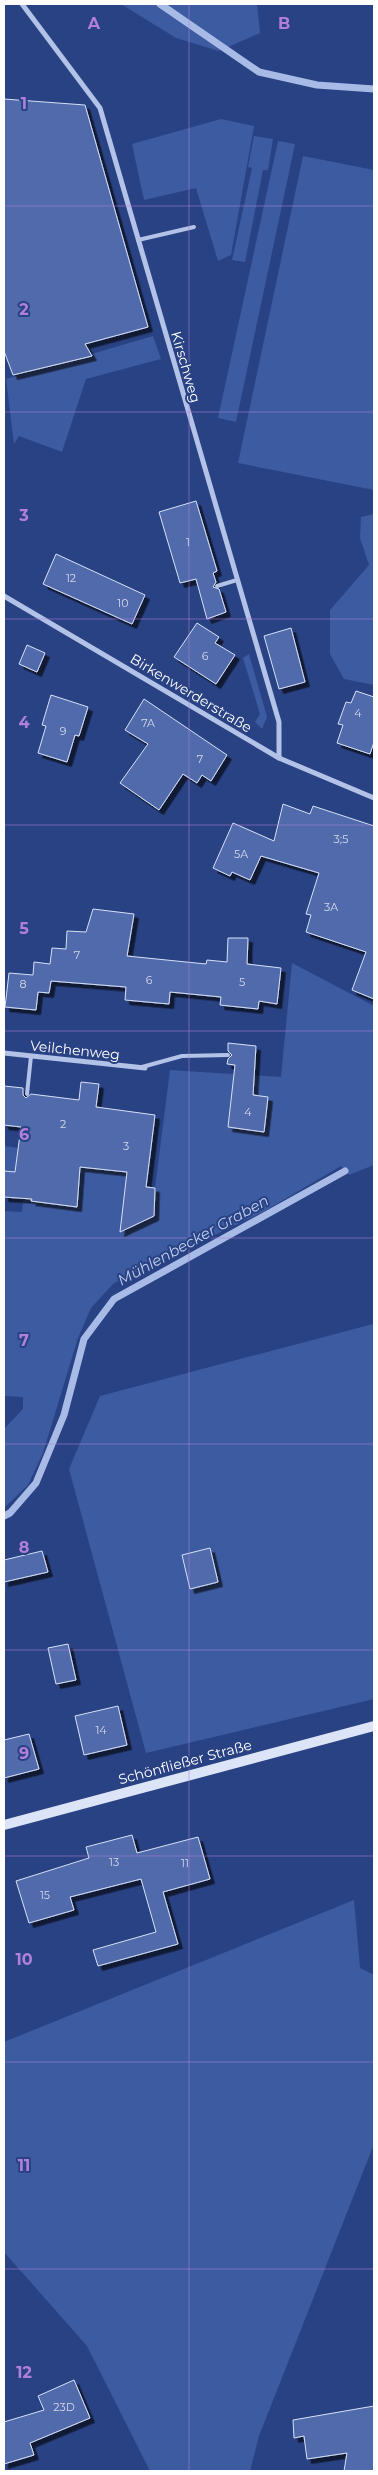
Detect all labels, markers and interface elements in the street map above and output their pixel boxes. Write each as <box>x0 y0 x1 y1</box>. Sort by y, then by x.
text: A <box>87 14 101 33</box>
text: B <box>278 14 290 33</box>
text: 1 <box>21 94 27 113</box>
text: 2 <box>19 300 29 319</box>
street label: Kirschweg <box>167 329 205 405</box>
text: 3 <box>18 506 29 525</box>
house number: 1 <box>186 535 190 549</box>
house number: 12 <box>66 571 76 585</box>
house number: 10 <box>117 596 129 610</box>
house number: 6 <box>202 649 209 663</box>
street label: Birkenwerderstraße <box>127 650 255 736</box>
house number: 4 <box>354 706 362 720</box>
text: 4 <box>18 713 30 732</box>
house number: 7A <box>141 716 155 730</box>
house number: 9 <box>60 724 67 738</box>
house number: 7 <box>197 752 203 766</box>
house number: 3;5 <box>334 832 348 846</box>
house number: 5A <box>234 847 248 861</box>
house number: 3A <box>324 900 338 914</box>
text: 5 <box>19 919 29 938</box>
house number: 7 <box>74 948 80 962</box>
house number: 6 <box>146 973 153 987</box>
house number: 5 <box>239 975 245 989</box>
house number: 8 <box>19 977 27 991</box>
street label: Veilchenweg <box>29 1036 121 1064</box>
house number: 4 <box>244 1105 252 1119</box>
house number: 2 <box>60 1117 66 1131</box>
text: 6 <box>19 1125 29 1144</box>
house number: 3 <box>123 1139 129 1153</box>
water label: Mühlenbecker Graben <box>114 1191 272 1289</box>
text: 7 <box>19 1331 29 1350</box>
text: 8 <box>19 1538 29 1557</box>
house number: 14 <box>95 1723 107 1737</box>
street label: Schönfließer Straße <box>116 1736 254 1788</box>
text: 9 <box>19 1744 29 1763</box>
house number: 13 <box>109 1855 119 1869</box>
house number: 11 <box>181 1856 189 1870</box>
house number: 15 <box>40 1888 50 1902</box>
text: 10 <box>15 1950 33 1969</box>
text: 11 <box>18 2156 30 2175</box>
text: 12 <box>16 2363 32 2382</box>
house number: 23D <box>53 2400 75 2414</box>

